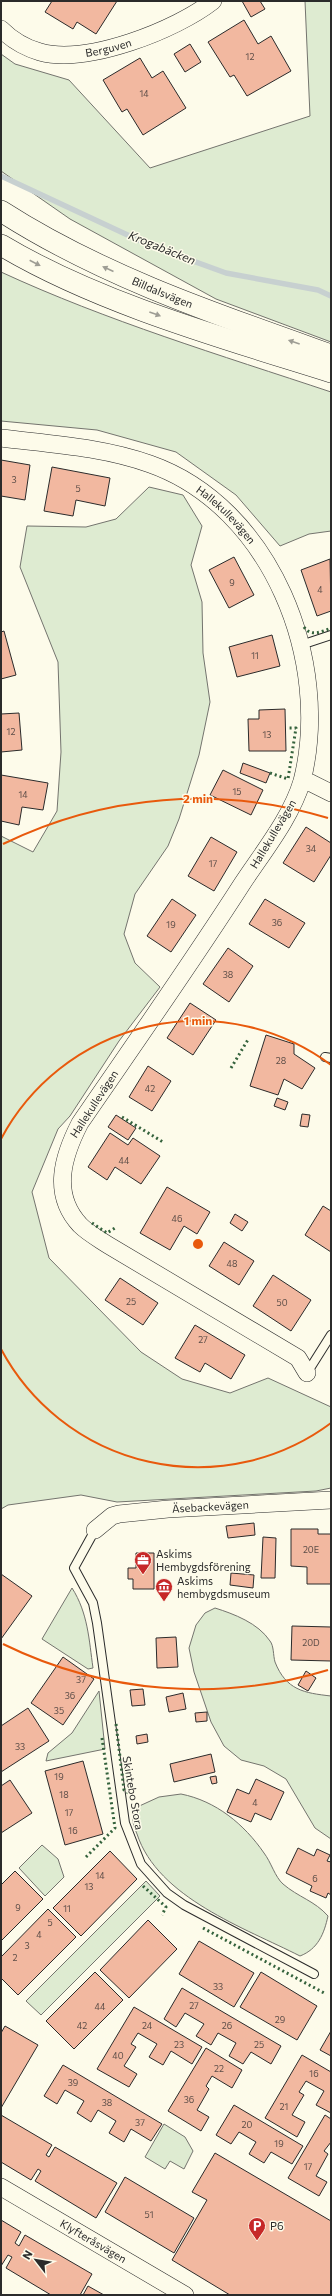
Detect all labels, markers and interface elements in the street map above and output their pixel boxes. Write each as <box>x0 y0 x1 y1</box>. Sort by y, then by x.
street label: Berguven <box>84 35 133 59</box>
house number: 12 <box>246 51 254 62</box>
house number: 14 <box>139 88 149 99</box>
water label: Krogabäcken <box>127 227 198 267</box>
one-way arrow <box>30 260 41 267</box>
one-way arrow <box>103 266 114 272</box>
street label: Billdalsvägen <box>130 274 195 310</box>
one-way arrow <box>150 311 162 317</box>
one-way arrow <box>288 339 300 345</box>
house number: 3 <box>11 474 17 485</box>
street label: Hallekullevägen <box>194 482 259 546</box>
house number: 5 <box>75 483 81 494</box>
house number: 9 <box>229 577 235 588</box>
house number: 4 <box>317 584 323 595</box>
house number: 11 <box>251 650 259 661</box>
house number: 12 <box>7 726 15 737</box>
house number: 13 <box>263 729 271 740</box>
house number: 15 <box>232 786 242 797</box>
house number: 14 <box>18 789 28 800</box>
text: 2 min <box>183 791 213 805</box>
street label: Hallekullevägen <box>247 797 298 870</box>
house number: 34 <box>306 843 317 854</box>
house number: 17 <box>209 858 218 869</box>
house number: 36 <box>272 917 282 928</box>
house number: 19 <box>166 919 176 930</box>
house number: 38 <box>223 969 233 980</box>
text: 1 min <box>184 1013 212 1027</box>
house number: 28 <box>276 1055 286 1066</box>
street label: Hallekullevägen <box>67 1067 120 1140</box>
house number: 42 <box>145 1083 155 1094</box>
house number: 44 <box>119 1155 130 1166</box>
house number: 46 <box>172 1213 182 1224</box>
centre of rings <box>191 1237 205 1251</box>
house number: 48 <box>227 1258 237 1269</box>
house number: 25 <box>126 1296 136 1307</box>
house number: 50 <box>276 1297 288 1308</box>
house number: 27 <box>198 1334 208 1345</box>
street label: Äsebackevägen <box>172 1498 249 1515</box>
house number: 20E <box>303 1544 319 1555</box>
place label: Askims Hembygdsförening <box>156 1547 251 1573</box>
office icon: Askims Hembygdsförening <box>133 1550 153 1575</box>
place label: Askims hembygdsmuseum <box>177 1574 270 1600</box>
museum icon: Askims hembygdsmuseum <box>154 1577 174 1602</box>
house number: 20D <box>302 1637 320 1648</box>
house number: 37 <box>76 1674 86 1685</box>
house number: 36 <box>65 1690 75 1701</box>
house number: 35 <box>54 1705 64 1716</box>
house number: 33 <box>15 1741 25 1752</box>
street label: Skintebo Stora <box>121 1755 146 1831</box>
house number: 19 <box>54 1771 64 1782</box>
house number: 18 <box>59 1789 69 1800</box>
house number: 4 <box>252 1797 258 1808</box>
house number: 17 <box>65 1807 74 1818</box>
house number: 16 <box>68 1825 78 1836</box>
house number: 14 <box>95 1870 105 1881</box>
house number: 6 <box>312 1873 318 1884</box>
house number: 13 <box>85 1881 93 1892</box>
house number: 9 <box>15 1902 21 1913</box>
house number: 11 <box>63 1903 71 1914</box>
house number: 5 <box>47 1917 53 1928</box>
house number: 4 <box>36 1929 42 1940</box>
house number: 3 <box>24 1940 30 1951</box>
house number: 2 <box>13 1952 18 1963</box>
house number: 33 <box>213 1981 223 1992</box>
house number: 27 <box>189 2000 199 2011</box>
house number: 44 <box>95 2001 106 2012</box>
house number: 29 <box>275 2014 285 2025</box>
house number: 42 <box>77 2020 87 2031</box>
house number: 24 <box>142 2020 153 2031</box>
house number: 26 <box>222 2020 232 2031</box>
house number: 23 <box>174 2039 184 2050</box>
house number: 25 <box>254 2039 264 2050</box>
house number: 40 <box>112 2050 124 2061</box>
house number: 22 <box>214 2063 224 2074</box>
house number: 16 <box>309 2068 319 2079</box>
house number: 39 <box>68 2077 78 2088</box>
house number: 36 <box>184 2094 194 2105</box>
house number: 38 <box>102 2097 112 2108</box>
house number: 21 <box>280 2101 288 2112</box>
house number: 37 <box>135 2117 145 2128</box>
house number: 20 <box>242 2119 253 2130</box>
house number: 19 <box>274 2138 284 2149</box>
house number: 17 <box>304 2161 313 2172</box>
house number: 51 <box>144 2209 154 2220</box>
street label: Klyfteråsvägen <box>58 2216 129 2265</box>
parking icon: P6 <box>247 2216 267 2241</box>
place label: P6 <box>270 2219 284 2232</box>
north arrow <box>16 2240 56 2280</box>
text: N <box>19 2248 35 2261</box>

